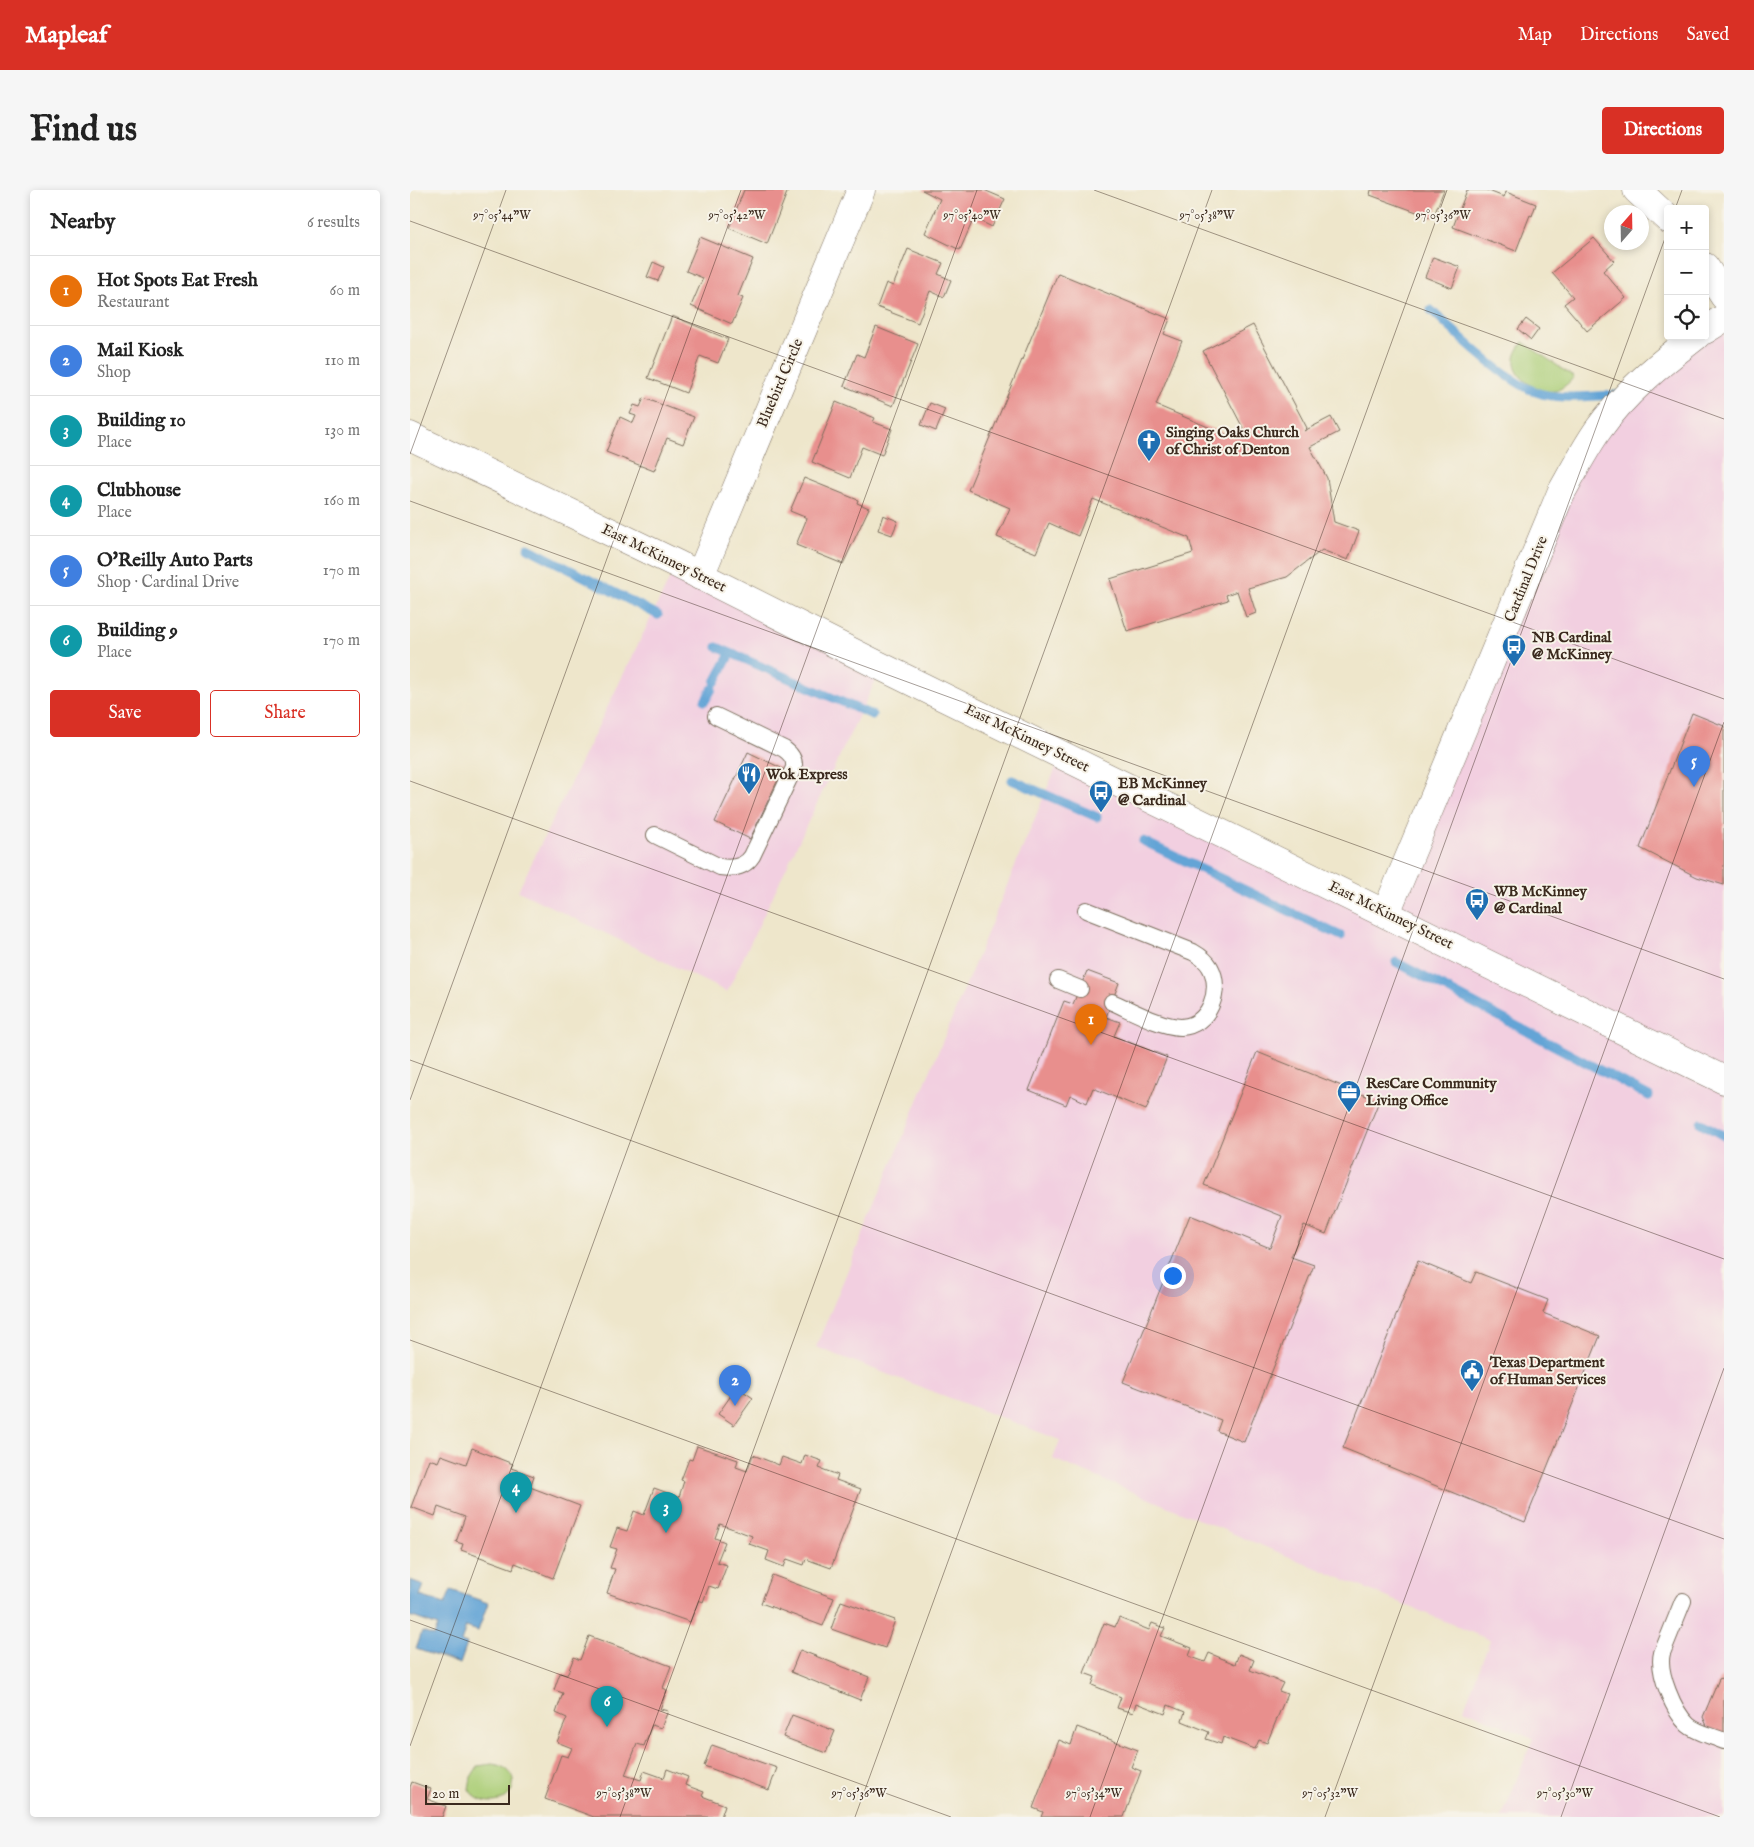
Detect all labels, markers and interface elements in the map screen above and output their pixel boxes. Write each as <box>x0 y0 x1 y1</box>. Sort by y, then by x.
text: Mapleaf <box>25 20 107 51</box>
text: Map <box>1518 24 1552 47</box>
text: Directions <box>1580 24 1658 47</box>
text: Saved <box>1686 24 1729 47</box>
button: Directions <box>1602 107 1724 154</box>
text: Find us <box>30 108 137 153</box>
north arrow <box>1604 205 1649 250</box>
map controls <box>1664 205 1709 340</box>
button: + <box>1664 205 1709 250</box>
text: 97°05'44"W <box>472 208 531 223</box>
text: 97°05'42"W <box>707 208 766 223</box>
text: 97°05'40"W <box>942 208 1001 223</box>
text: 97°05'38"W <box>1179 208 1235 223</box>
text: 97°05'36"W <box>1414 208 1471 223</box>
text: Nearby <box>50 209 115 236</box>
text: 6 results <box>307 213 360 233</box>
button: − <box>1664 250 1709 295</box>
text: Hot Spots Eat Fresh <box>97 269 258 293</box>
text: 1 <box>63 281 69 301</box>
text: 60 m <box>330 281 360 301</box>
text: Restaurant <box>97 293 170 313</box>
button: locate <box>1664 295 1709 340</box>
street label: Bluebird Circle <box>753 336 807 430</box>
text: Mail Kiosk <box>97 339 183 363</box>
text: 2 <box>62 351 70 371</box>
text: 110 m <box>324 351 360 371</box>
text: Shop <box>97 363 131 383</box>
text: Building 10 <box>97 409 186 433</box>
text: 3 <box>63 421 69 441</box>
text: 130 m <box>324 421 360 441</box>
place label: Singing Oaks Church of Christ of Denton <box>1166 423 1300 459</box>
church icon: Singing Oaks Church of Christ of Denton <box>1136 428 1162 462</box>
text: Place <box>97 433 132 453</box>
text: Clubhouse <box>97 479 181 503</box>
text: 4 <box>62 491 70 511</box>
text: 160 m <box>324 491 360 511</box>
text: Place <box>97 503 132 523</box>
street label: East McKinney Street <box>598 520 730 596</box>
street label: Cardinal Drive <box>1500 533 1552 625</box>
text: O'Reilly Auto Parts <box>97 549 253 573</box>
text: 5 <box>63 561 69 581</box>
text: 170 m <box>323 561 360 581</box>
text: Shop · Cardinal Drive <box>97 573 239 593</box>
text: Building 9 <box>97 619 178 643</box>
place label: NB Cardinal @ McKinney <box>1531 628 1613 664</box>
text: 6 <box>63 631 69 651</box>
text: 170 m <box>323 631 360 651</box>
bus stop icon: NB Cardinal @ McKinney <box>1501 633 1527 667</box>
text: Place <box>97 643 132 663</box>
button: Save <box>50 690 200 737</box>
button: Share <box>210 690 360 737</box>
street label: East McKinney Street <box>961 700 1093 776</box>
pin: 5 <box>1678 746 1710 787</box>
restaurant icon: Wok Express <box>736 761 762 795</box>
place label: Wok Express <box>765 765 848 784</box>
place label: EB McKinney @ Cardinal <box>1118 774 1208 810</box>
bus stop icon: EB McKinney @ Cardinal <box>1088 779 1114 813</box>
street label: East McKinney Street <box>1325 877 1457 953</box>
place label: WB McKinney @ Cardinal <box>1493 882 1587 918</box>
bus stop icon: WB McKinney @ Cardinal <box>1464 887 1490 921</box>
pin: 1 <box>1075 1004 1107 1045</box>
place label: ResCare Community Living Office <box>1366 1074 1497 1110</box>
office icon: ResCare Community Living Office <box>1336 1079 1362 1113</box>
your location <box>1160 1263 1186 1289</box>
place label: Texas Department of Human Services <box>1489 1353 1607 1389</box>
public building icon: Texas Department of Human Services <box>1459 1358 1485 1392</box>
pin: 2 <box>719 1365 751 1406</box>
pin: 4 <box>500 1472 532 1513</box>
pin: 3 <box>650 1492 682 1533</box>
pin: 6 <box>591 1686 623 1727</box>
scale bar <box>425 1782 510 1805</box>
text: 20 m <box>432 1785 459 1803</box>
text: 97°05'38"W <box>596 1786 652 1801</box>
text: 97°05'36"W <box>830 1786 887 1801</box>
text: 97°05'34"W <box>1065 1786 1123 1801</box>
text: 97°05'32"W <box>1301 1786 1358 1801</box>
text: 97°05'30"W <box>1536 1786 1594 1801</box>

